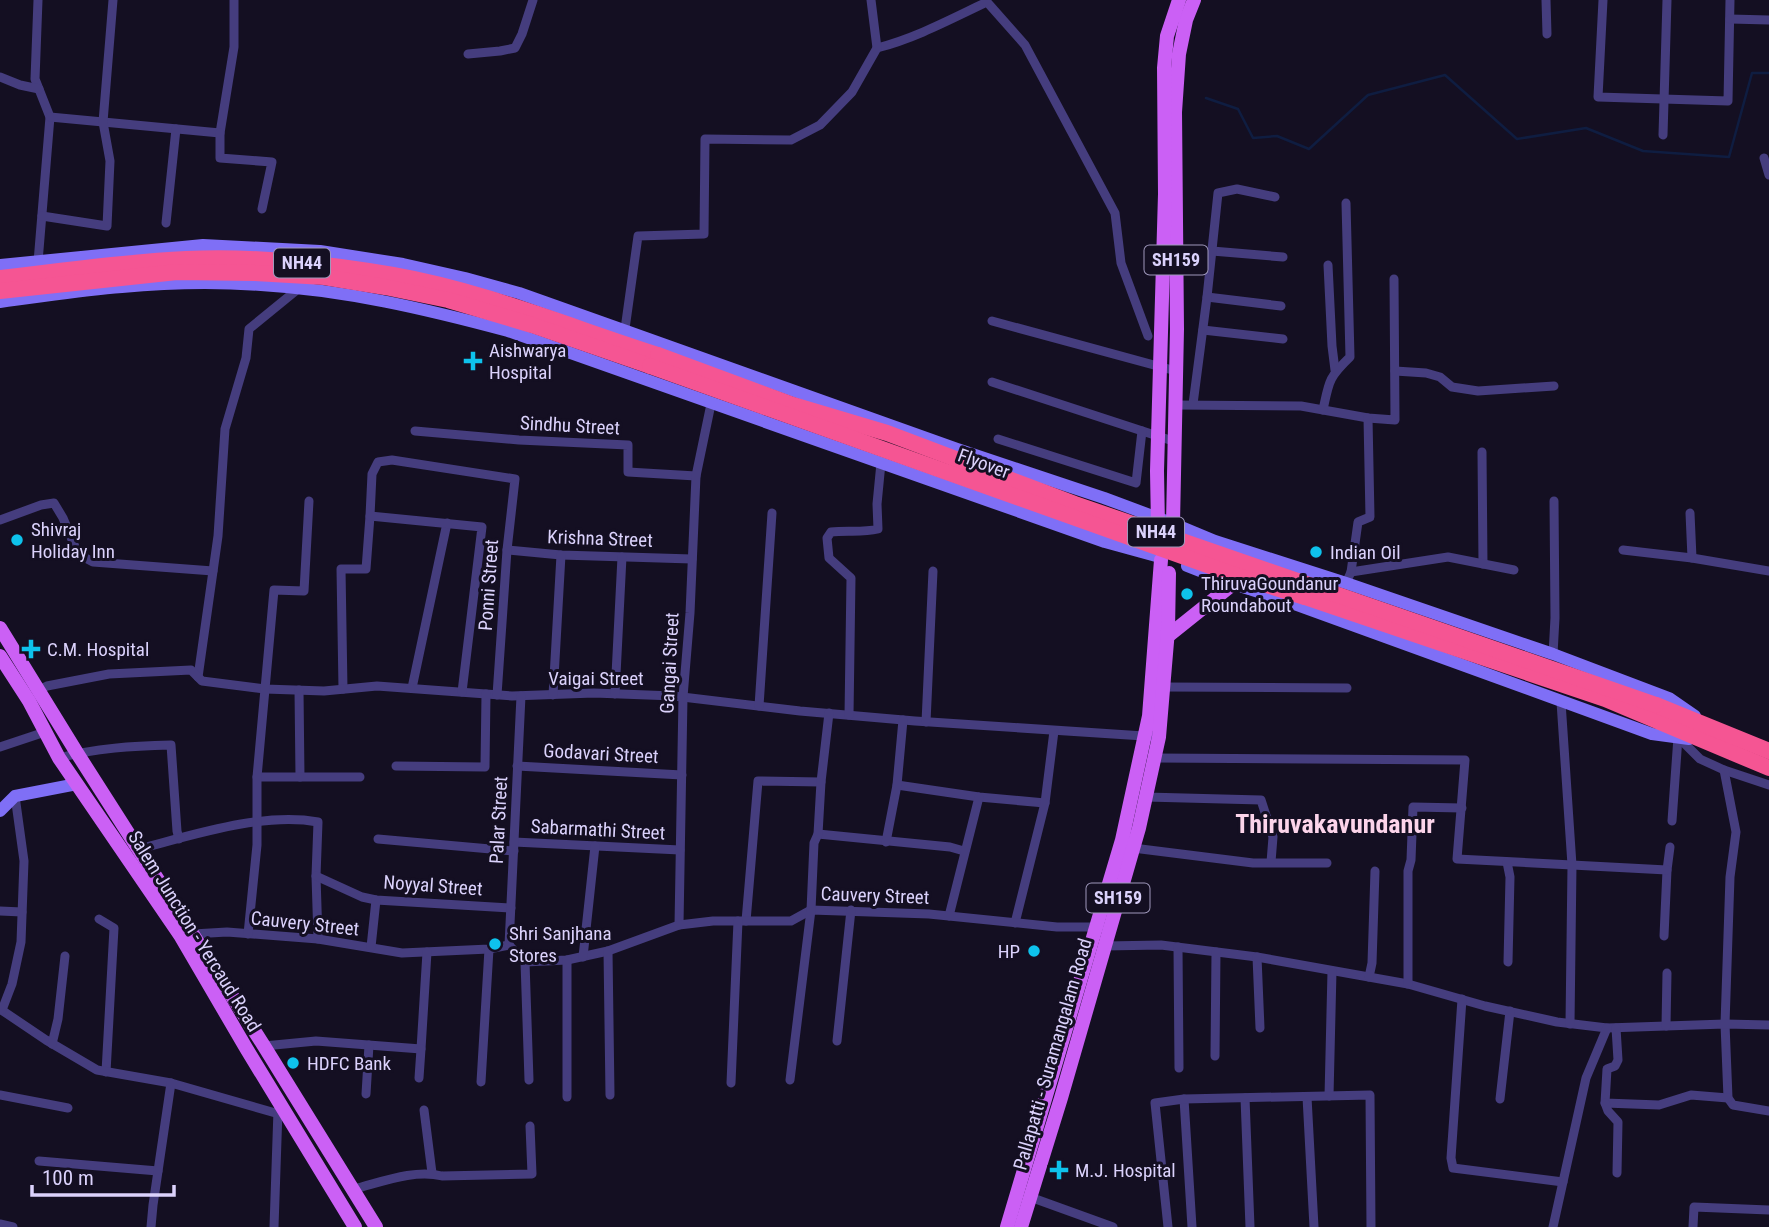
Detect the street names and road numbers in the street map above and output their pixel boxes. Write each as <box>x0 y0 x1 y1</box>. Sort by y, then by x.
road number: SH159 <box>1144 246 1208 274</box>
road number: NH44 <box>274 248 330 278</box>
street label: Sindhu Street <box>519 411 621 440</box>
street label: Flyover <box>955 444 1013 483</box>
road number: NH44 <box>1128 518 1184 546</box>
street label: Krishna Street <box>547 525 653 552</box>
street label: Ponni Street <box>474 539 503 632</box>
street label: Gangai Street <box>655 612 684 714</box>
street label: Vaigai Street <box>548 667 644 690</box>
street label: Godavari Street <box>543 739 659 768</box>
street label: Palar Street <box>485 776 512 864</box>
street label: Sabarmathi Street <box>530 814 666 845</box>
street label: Salem Junction - Yercaud Road <box>123 827 266 1036</box>
street label: Noyyal Street <box>383 871 483 900</box>
street label: Cauvery Street <box>820 882 930 909</box>
road number: SH159 <box>1086 884 1150 912</box>
street label: Cauvery Street <box>250 906 360 941</box>
street label: Pallapatti - Suramangalam Road <box>1008 936 1097 1173</box>

